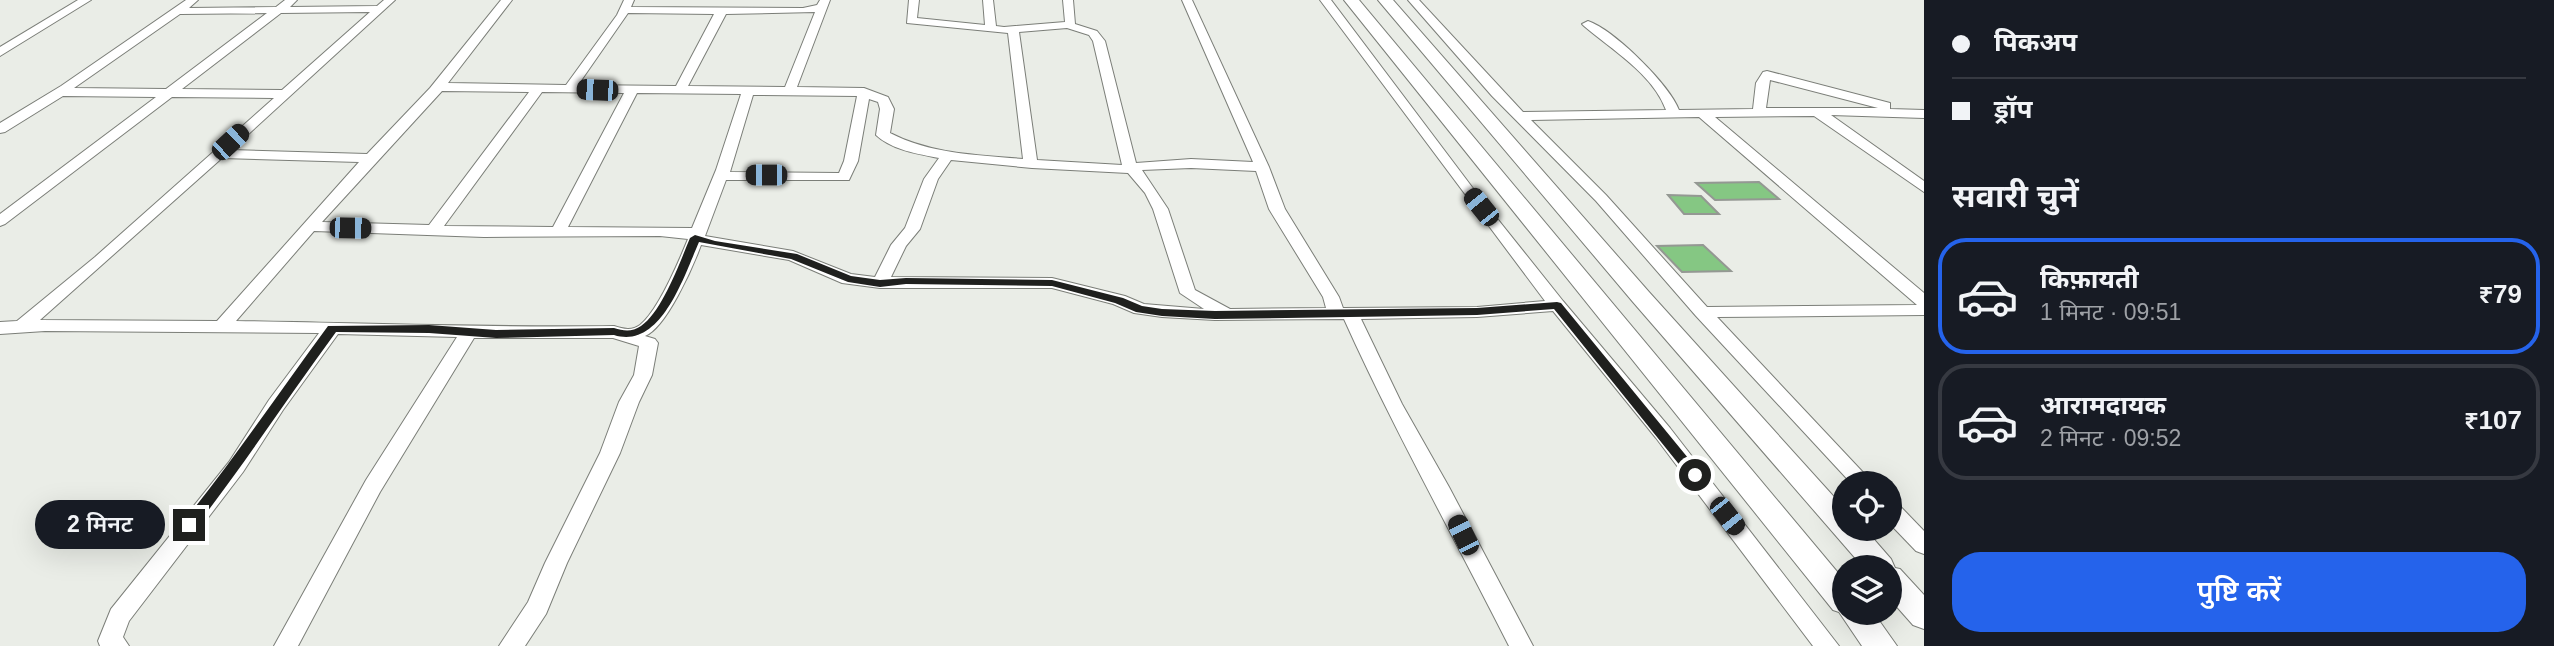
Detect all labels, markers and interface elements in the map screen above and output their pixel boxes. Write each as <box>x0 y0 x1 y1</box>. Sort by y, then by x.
text: पिकअप <box>1994 27 2077 57</box>
car <box>576 79 619 101</box>
text: ड्रॉप <box>1994 94 2032 124</box>
car <box>208 120 253 164</box>
car <box>746 165 788 186</box>
text: सवारी चुनें <box>1952 178 2079 214</box>
car <box>1460 184 1503 230</box>
car <box>329 217 372 239</box>
text: किफ़ायती <box>2040 264 2139 294</box>
icon: car <box>1956 265 2019 328</box>
text: ₹79 <box>2478 279 2522 309</box>
text: 1 मिनट · 09:51 <box>2040 299 2181 325</box>
text: आरामदायक <box>2040 390 2166 420</box>
icon: car <box>1956 391 2019 454</box>
text: ₹107 <box>2464 405 2522 435</box>
text: 2 मिनट · 09:52 <box>2040 425 2181 451</box>
route start <box>1679 459 1711 491</box>
map controls <box>1832 471 1902 625</box>
button: locate <box>1832 471 1902 541</box>
car <box>1706 493 1749 539</box>
callout: 2 मिनट <box>35 500 164 550</box>
route end <box>173 509 205 541</box>
text: 2 मिनट <box>67 511 133 537</box>
car <box>1445 512 1482 558</box>
button: पुष्टि करें <box>1952 552 2526 632</box>
button: layers <box>1832 555 1902 625</box>

